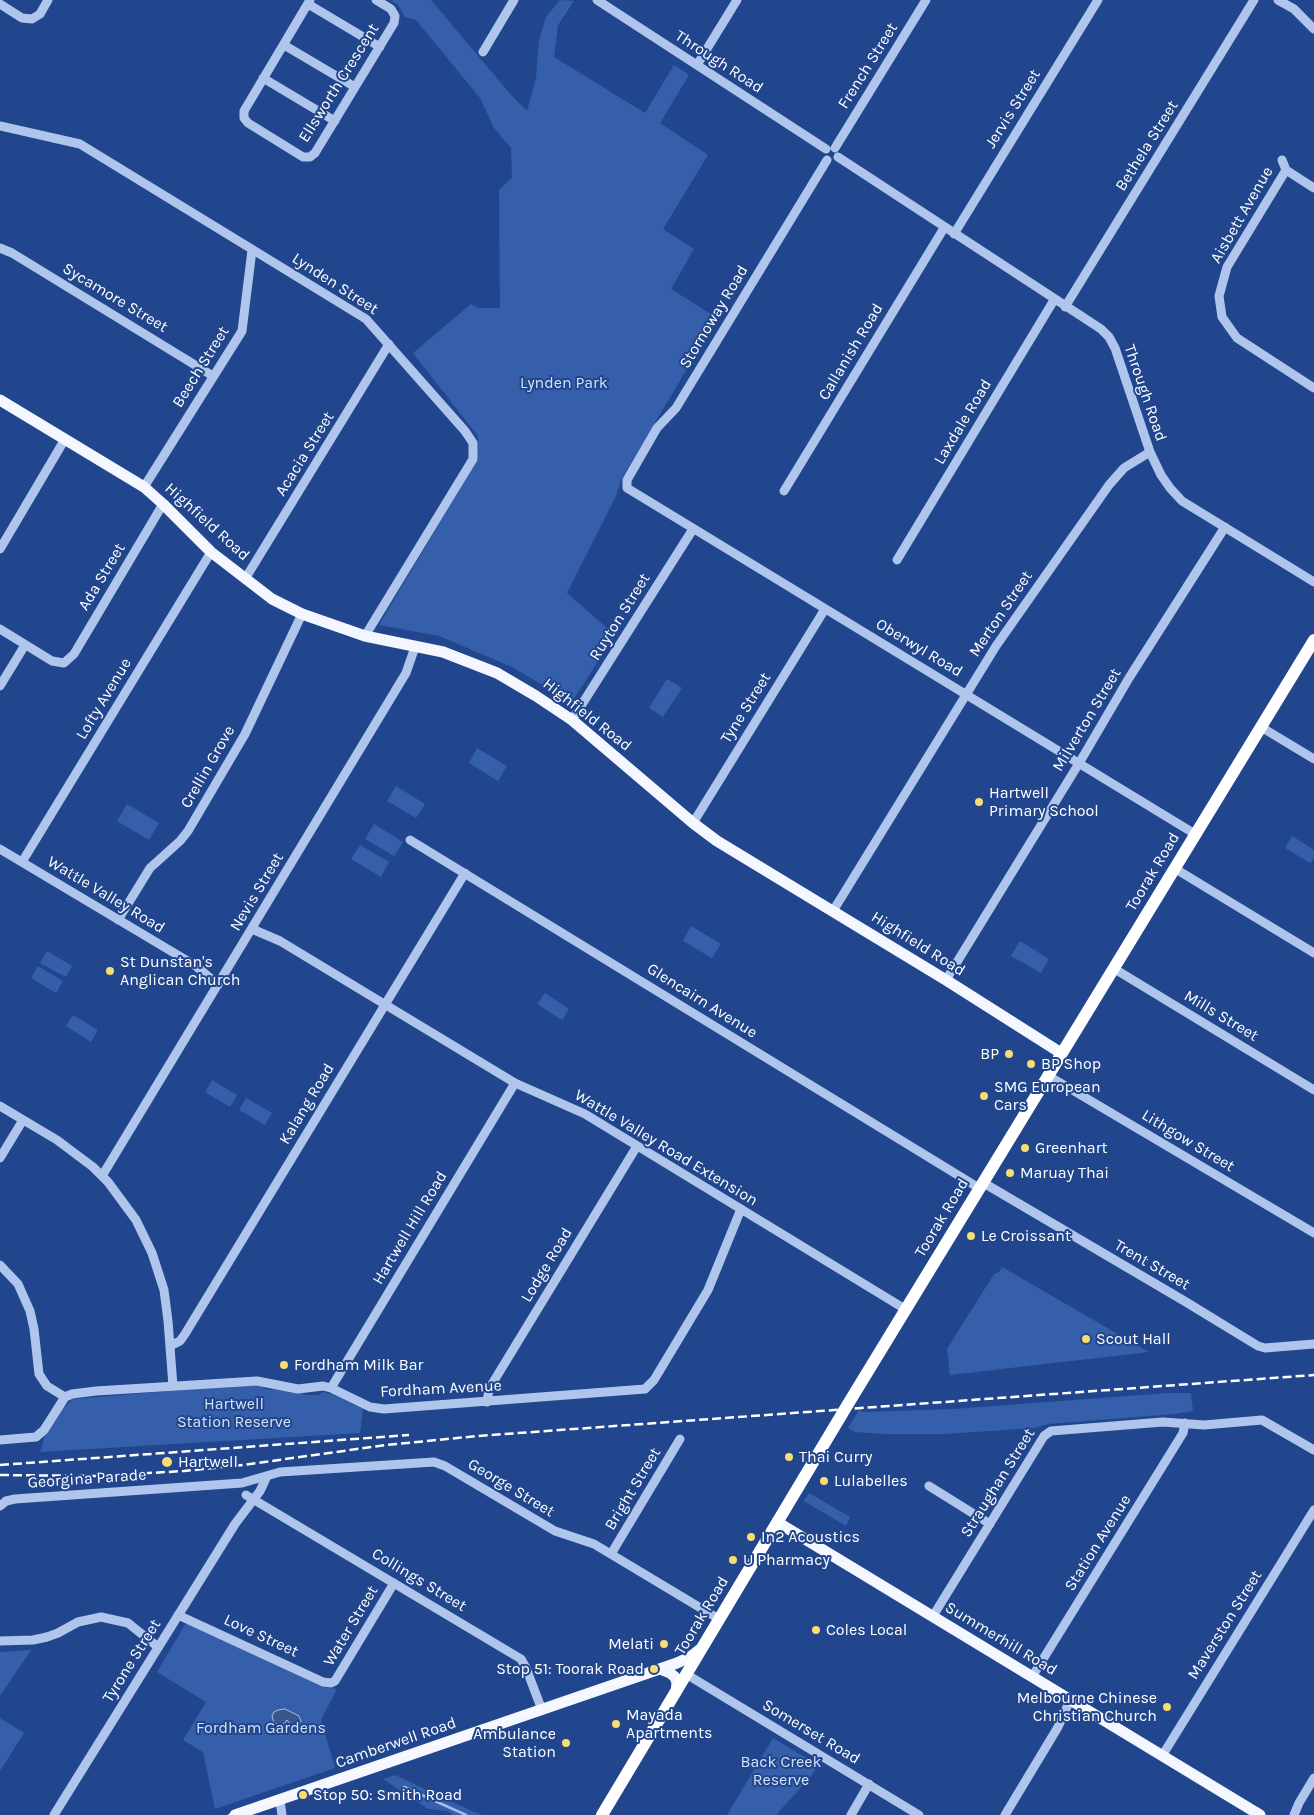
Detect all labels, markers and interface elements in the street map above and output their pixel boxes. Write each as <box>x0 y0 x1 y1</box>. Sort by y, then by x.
street label: French Street <box>834 19 902 113</box>
street label: Ellsworth Crescent <box>295 20 383 146</box>
street label: Through Road <box>671 26 767 98</box>
street label: Jervis Street <box>981 66 1045 152</box>
street label: Bethela Street <box>1112 97 1182 195</box>
street label: Aisbett Avenue <box>1207 163 1277 267</box>
street label: Lynden Street <box>288 249 382 319</box>
street label: Sycamore Street <box>59 259 171 337</box>
street label: Stornoway Road <box>676 262 752 372</box>
street label: Callanish Road <box>815 300 887 404</box>
street label: Beech Street <box>168 323 234 411</box>
street label: Through Road <box>1119 342 1171 444</box>
park label: Lynden Park <box>520 373 608 393</box>
street label: Laxdale Road <box>930 376 996 468</box>
street label: Acacia Street <box>271 408 339 500</box>
street label: Highfield Road <box>161 479 253 565</box>
street label: Ada Street <box>74 540 130 614</box>
street label: Merton Street <box>965 567 1037 661</box>
street label: Ruyton Street <box>586 570 654 664</box>
street label: Oberwyl Road <box>872 615 966 681</box>
street label: Lofty Avenue <box>72 655 136 743</box>
street label: Milverton Street <box>1049 665 1125 775</box>
street label: Tyne Street <box>717 669 775 747</box>
street label: Highfield Road <box>539 674 635 756</box>
street label: Crellin Grove <box>177 722 239 812</box>
place label: Hartwell Primary School <box>989 783 1099 821</box>
marker: Hartwell Primary School <box>973 796 985 808</box>
street label: Toorak Road <box>1122 829 1184 915</box>
street label: Nevis Street <box>226 849 288 935</box>
street label: Wattle Valley Road <box>44 852 168 938</box>
street label: Highfield Road <box>867 907 969 981</box>
place label: St Dunstan's Anglican Church <box>120 952 240 990</box>
street label: Glencairn Avenue <box>643 959 761 1043</box>
marker: St Dunstan's Anglican Church <box>104 965 116 977</box>
street label: Mills Street <box>1180 986 1262 1046</box>
place label: BP <box>980 1044 999 1064</box>
marker: BP <box>1003 1048 1015 1060</box>
place label: BP Shop <box>1041 1054 1101 1074</box>
marker: BP Shop <box>1025 1058 1037 1070</box>
street label: Kalang Road <box>275 1060 339 1148</box>
place label: SMG European Cars <box>994 1077 1101 1115</box>
street label: Wattle Valley Road Extension <box>571 1086 761 1210</box>
marker: SMG European Cars <box>978 1090 990 1102</box>
street label: Lithgow Street <box>1138 1106 1238 1176</box>
place label: Greenhart <box>1035 1138 1107 1158</box>
marker: Greenhart <box>1019 1142 1031 1154</box>
place label: Maruay Thai <box>1020 1163 1109 1183</box>
marker: Maruay Thai <box>1004 1167 1016 1179</box>
street label: Hartwell Hill Road <box>369 1168 451 1288</box>
street label: Toorak Road <box>911 1175 973 1261</box>
street label: Lodge Road <box>517 1224 577 1306</box>
place label: Le Croissant <box>981 1226 1071 1246</box>
marker: Le Croissant <box>965 1230 977 1242</box>
street label: Trent Street <box>1111 1236 1193 1294</box>
place label: Scout Hall <box>1096 1329 1171 1349</box>
marker: Scout Hall <box>1080 1333 1092 1345</box>
place label: Fordham Milk Bar <box>294 1355 423 1375</box>
marker: Fordham Milk Bar <box>278 1359 290 1371</box>
street label: Fordham Avenue <box>380 1376 502 1402</box>
park label: Hartwell Station Reserve <box>177 1394 291 1432</box>
street label: Straughan Street <box>957 1425 1039 1541</box>
street label: Bright Street <box>601 1444 665 1534</box>
place label: Thai Curry <box>799 1447 873 1467</box>
marker: Thai Curry <box>783 1451 795 1463</box>
place label: Hartwell <box>178 1452 238 1472</box>
marker: Hartwell <box>160 1455 174 1469</box>
street label: George Street <box>464 1455 558 1521</box>
street label: Georgina Parade <box>27 1465 147 1493</box>
place label: Lulabelles <box>834 1471 908 1491</box>
marker: Lulabelles <box>818 1475 830 1487</box>
street label: Station Avenue <box>1061 1491 1135 1595</box>
place label: In2 Acoustics <box>761 1527 860 1547</box>
marker: In2 Acoustics <box>745 1531 757 1543</box>
street label: Collings Street <box>368 1544 470 1616</box>
place label: U Pharmacy <box>743 1550 830 1570</box>
marker: U Pharmacy <box>727 1554 739 1566</box>
street label: Maverston Street <box>1184 1567 1266 1683</box>
street label: Toorak Road <box>671 1573 733 1659</box>
street label: Water Street <box>320 1582 382 1670</box>
street label: Summerhill Road <box>941 1598 1061 1680</box>
street label: Love Street <box>221 1610 301 1662</box>
street label: Tyrone Street <box>99 1616 165 1706</box>
place label: Coles Local <box>826 1620 907 1640</box>
marker: Coles Local <box>810 1624 822 1636</box>
place label: Melati <box>608 1634 654 1654</box>
marker: Melati <box>658 1638 670 1650</box>
place label: Stop 51: Toorak Road <box>496 1659 644 1679</box>
marker: Stop 51: Toorak Road <box>648 1663 660 1675</box>
place label: Melbourne Chinese Christian Church <box>1017 1688 1157 1726</box>
street label: Somerset Road <box>759 1695 863 1769</box>
marker: Melbourne Chinese Christian Church <box>1161 1701 1173 1713</box>
place label: Mayada Apartments <box>626 1705 712 1743</box>
street label: Camberwell Road <box>333 1713 459 1773</box>
park label: Fordham Gardens <box>196 1718 326 1738</box>
marker: Mayada Apartments <box>610 1718 622 1730</box>
place label: Ambulance Station <box>473 1724 556 1762</box>
marker: Ambulance Station <box>560 1737 572 1749</box>
park label: Back Creek Reserve <box>741 1752 821 1790</box>
place label: Stop 50: Smith Road <box>313 1785 462 1805</box>
marker: Stop 50: Smith Road <box>297 1789 309 1801</box>

